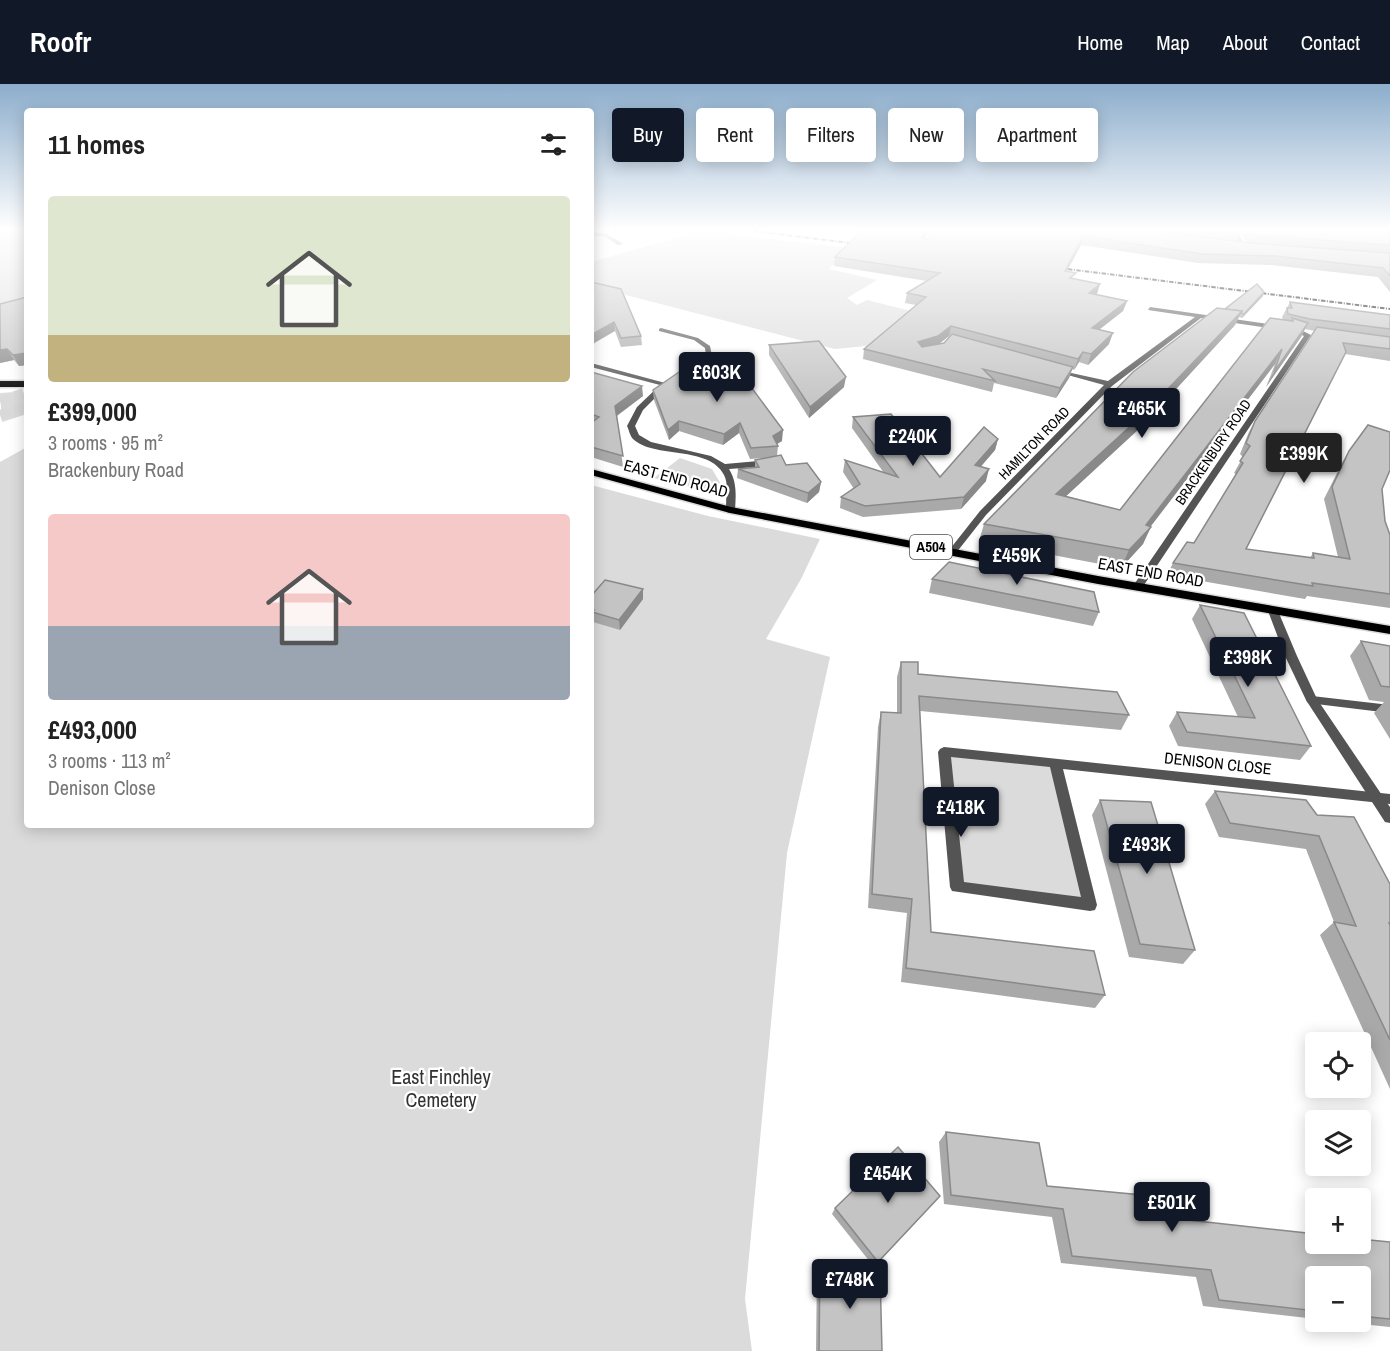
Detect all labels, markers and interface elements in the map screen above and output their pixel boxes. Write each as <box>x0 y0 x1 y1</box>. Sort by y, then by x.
text: Roofr <box>30 23 91 61</box>
text: Home <box>1077 28 1123 57</box>
text: Map <box>1156 28 1190 57</box>
text: About <box>1223 28 1268 57</box>
text: Contact <box>1301 28 1360 57</box>
chip: Buy <box>612 108 684 162</box>
chip: Rent <box>696 108 774 162</box>
chip: Filters <box>786 108 876 162</box>
chip: New <box>888 108 964 162</box>
chip: Apartment <box>976 108 1098 162</box>
text: 11 homes <box>48 127 145 162</box>
icon: filters <box>537 128 570 161</box>
icon: home <box>255 235 363 343</box>
pin: £603K <box>675 352 759 403</box>
text: £603K <box>693 358 741 385</box>
pin: £465K <box>1100 388 1184 439</box>
text: £399,000 <box>48 394 137 429</box>
text: £465K <box>1118 394 1166 421</box>
street label: BRACKENBURY ROAD <box>1171 396 1255 508</box>
street label: HAMILTON ROAD <box>995 403 1073 483</box>
pin: £240K <box>871 416 955 467</box>
text: £240K <box>889 422 937 449</box>
text: 3 rooms · 95 m² <box>48 429 163 456</box>
pin: £399K <box>1262 433 1346 484</box>
text: £399K <box>1280 439 1328 466</box>
street label: EAST END ROAD <box>621 454 731 502</box>
text: Brackenbury Road <box>48 456 184 483</box>
road number: A504 <box>910 535 952 559</box>
pin: £459K <box>975 535 1059 586</box>
text: £459K <box>993 541 1041 568</box>
street label: EAST END ROAD <box>1096 552 1206 592</box>
icon: home <box>255 553 363 661</box>
pin: £398K <box>1206 637 1290 688</box>
text: £398K <box>1224 643 1272 670</box>
text: £493,000 <box>48 712 137 747</box>
street label: DENISON CLOSE <box>1163 746 1273 780</box>
text: 3 rooms · 113 m² <box>48 747 171 774</box>
text: Denison Close <box>48 774 156 801</box>
pin: £418K <box>919 787 1003 838</box>
text: £418K <box>937 793 985 820</box>
pin: £493K <box>1105 824 1189 875</box>
text: £493K <box>1123 830 1171 857</box>
map controls <box>1305 1032 1371 1332</box>
button: locate <box>1305 1032 1371 1098</box>
park label: East Finchley Cemetery <box>391 1063 491 1113</box>
button: layers <box>1305 1110 1371 1176</box>
pin: £454K <box>846 1153 930 1204</box>
text: £454K <box>864 1159 912 1186</box>
pin: £501K <box>1130 1182 1214 1233</box>
text: £501K <box>1148 1188 1196 1215</box>
button: + <box>1305 1188 1371 1254</box>
pin: £748K <box>808 1259 892 1310</box>
text: £748K <box>826 1265 874 1292</box>
button: − <box>1305 1266 1371 1332</box>

